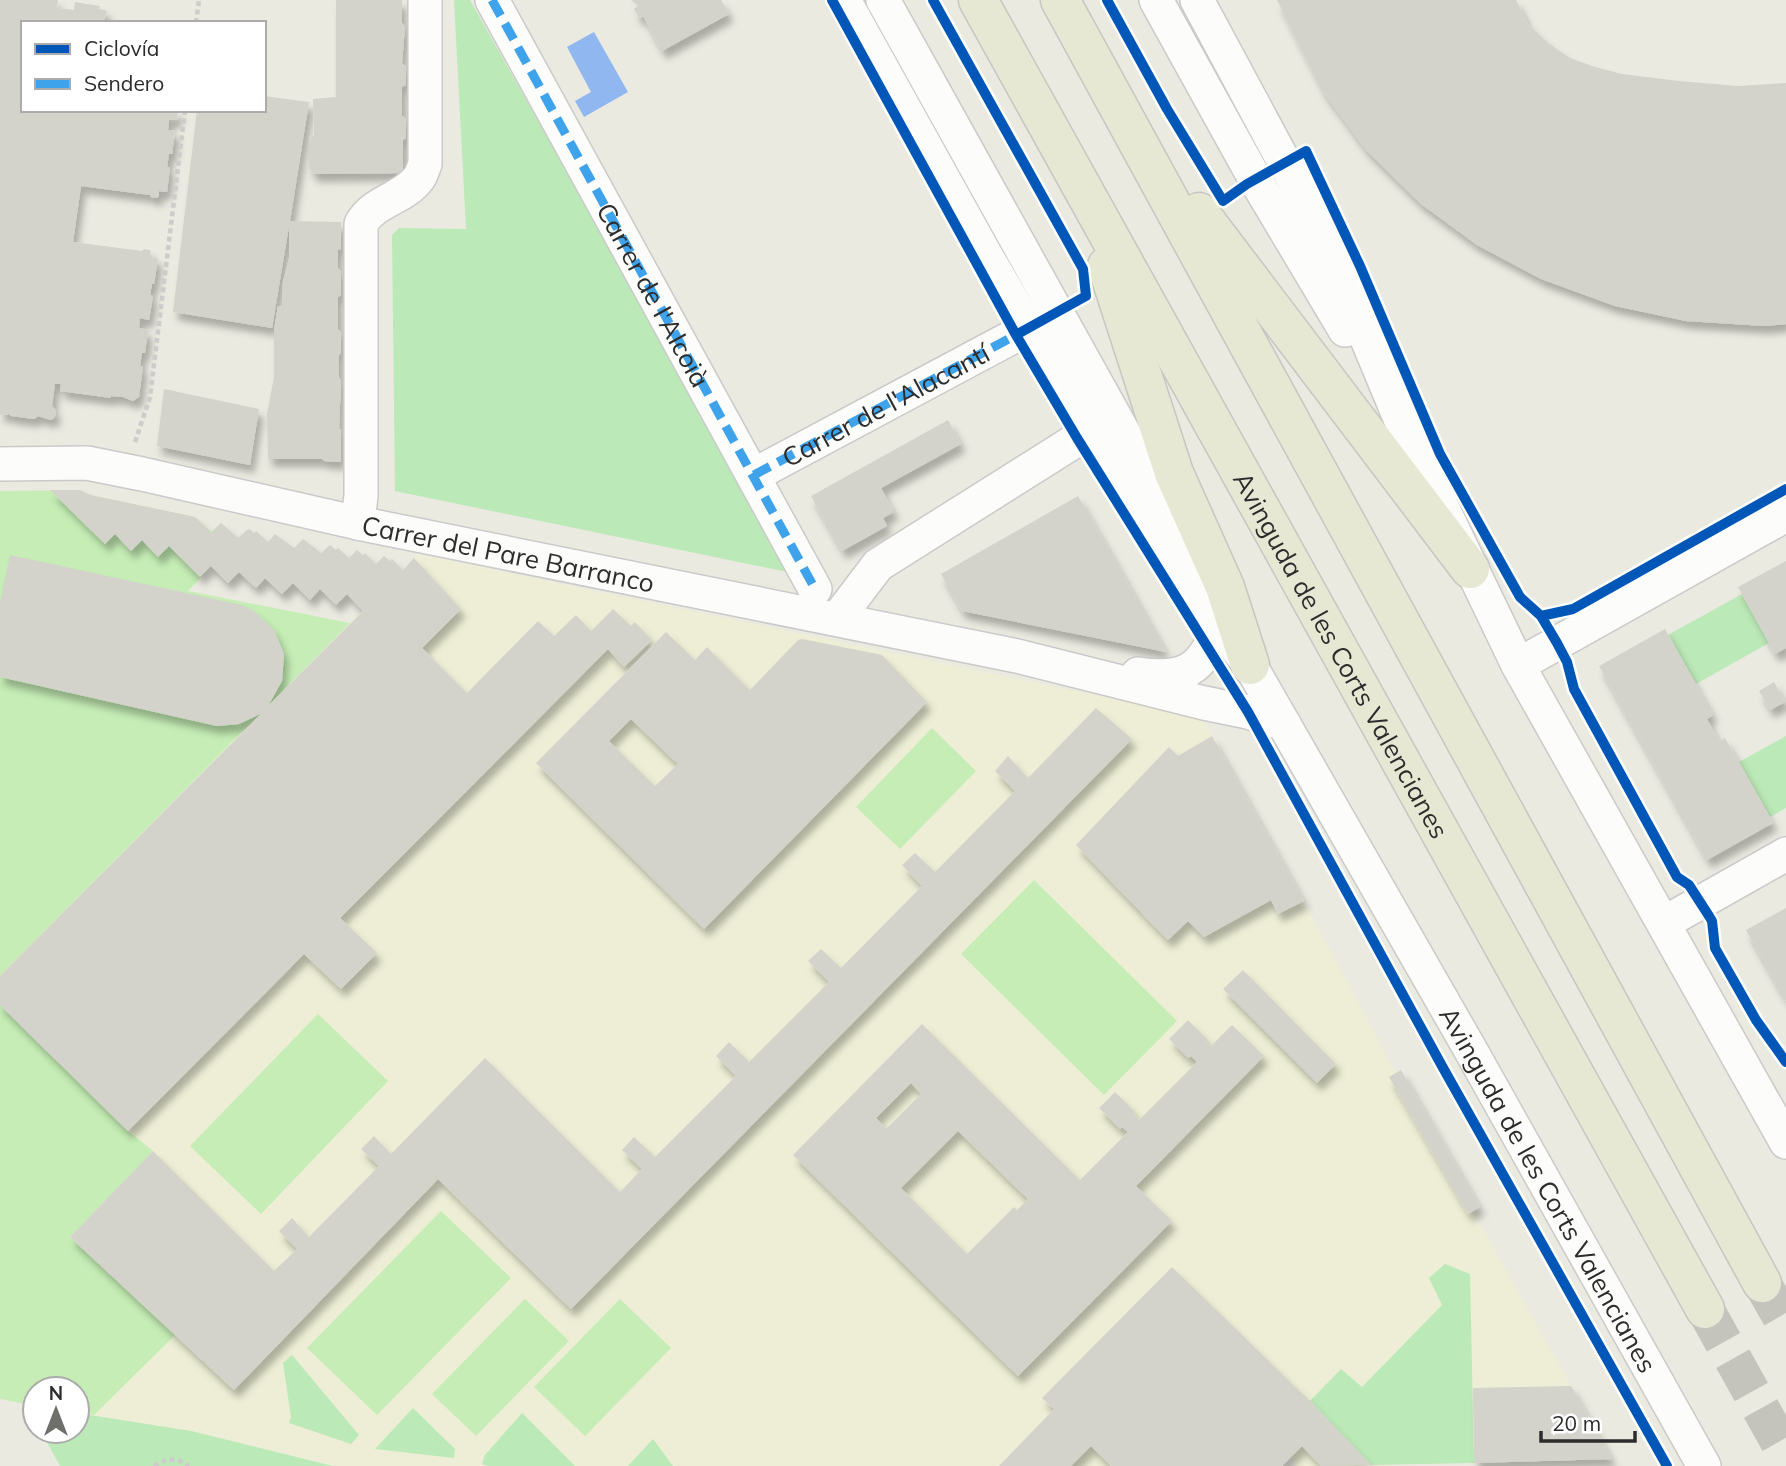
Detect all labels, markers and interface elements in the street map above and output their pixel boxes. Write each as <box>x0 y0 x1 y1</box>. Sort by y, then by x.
legend <box>21 21 266 112</box>
text: Ciclovía <box>84 35 159 61</box>
text: Sendero <box>84 70 164 96</box>
street label: Carrer de l'Alcoià <box>590 197 717 393</box>
street label: Carrer de l'Alacantí <box>776 335 996 474</box>
street label: Avinguda de les Corts Valencianes <box>1227 466 1457 844</box>
street label: Carrer del Pare Barranco <box>359 508 657 599</box>
street label: Avinguda de les Corts Valencianes <box>1433 1001 1665 1378</box>
north arrow <box>21 1375 91 1445</box>
text: N <box>49 1381 63 1405</box>
scale bar <box>1541 1400 1636 1444</box>
text: 20 m <box>1552 1410 1601 1436</box>

